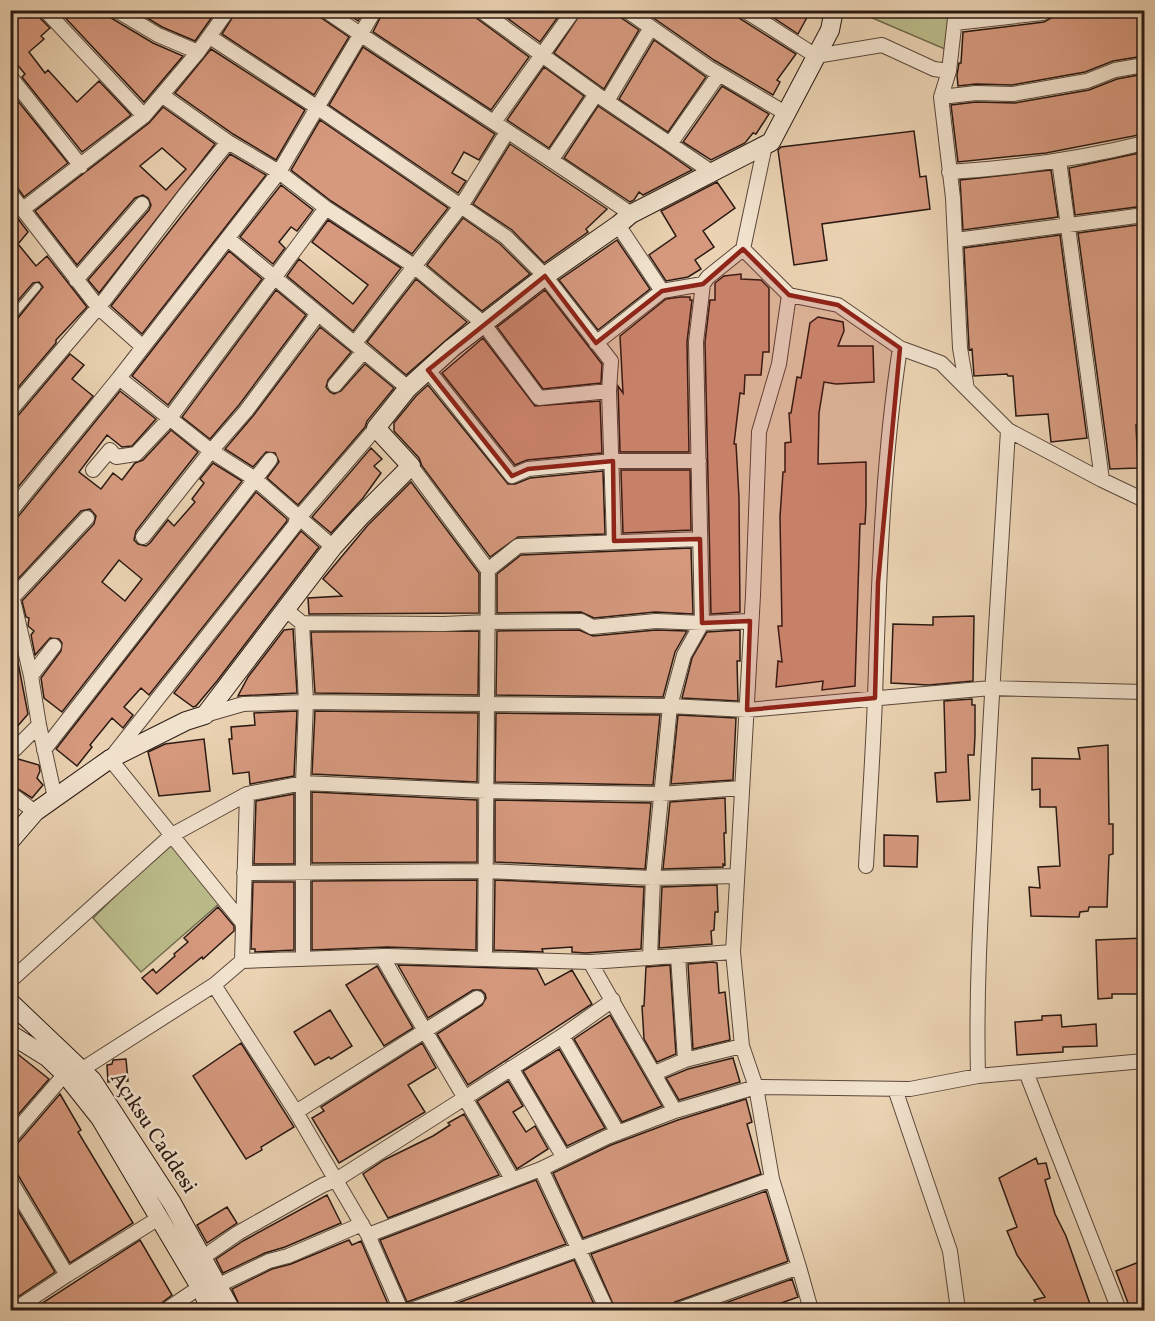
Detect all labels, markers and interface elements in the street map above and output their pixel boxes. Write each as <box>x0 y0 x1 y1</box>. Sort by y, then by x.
street label: Açıksu Caddesi <box>103 1067 203 1199</box>

